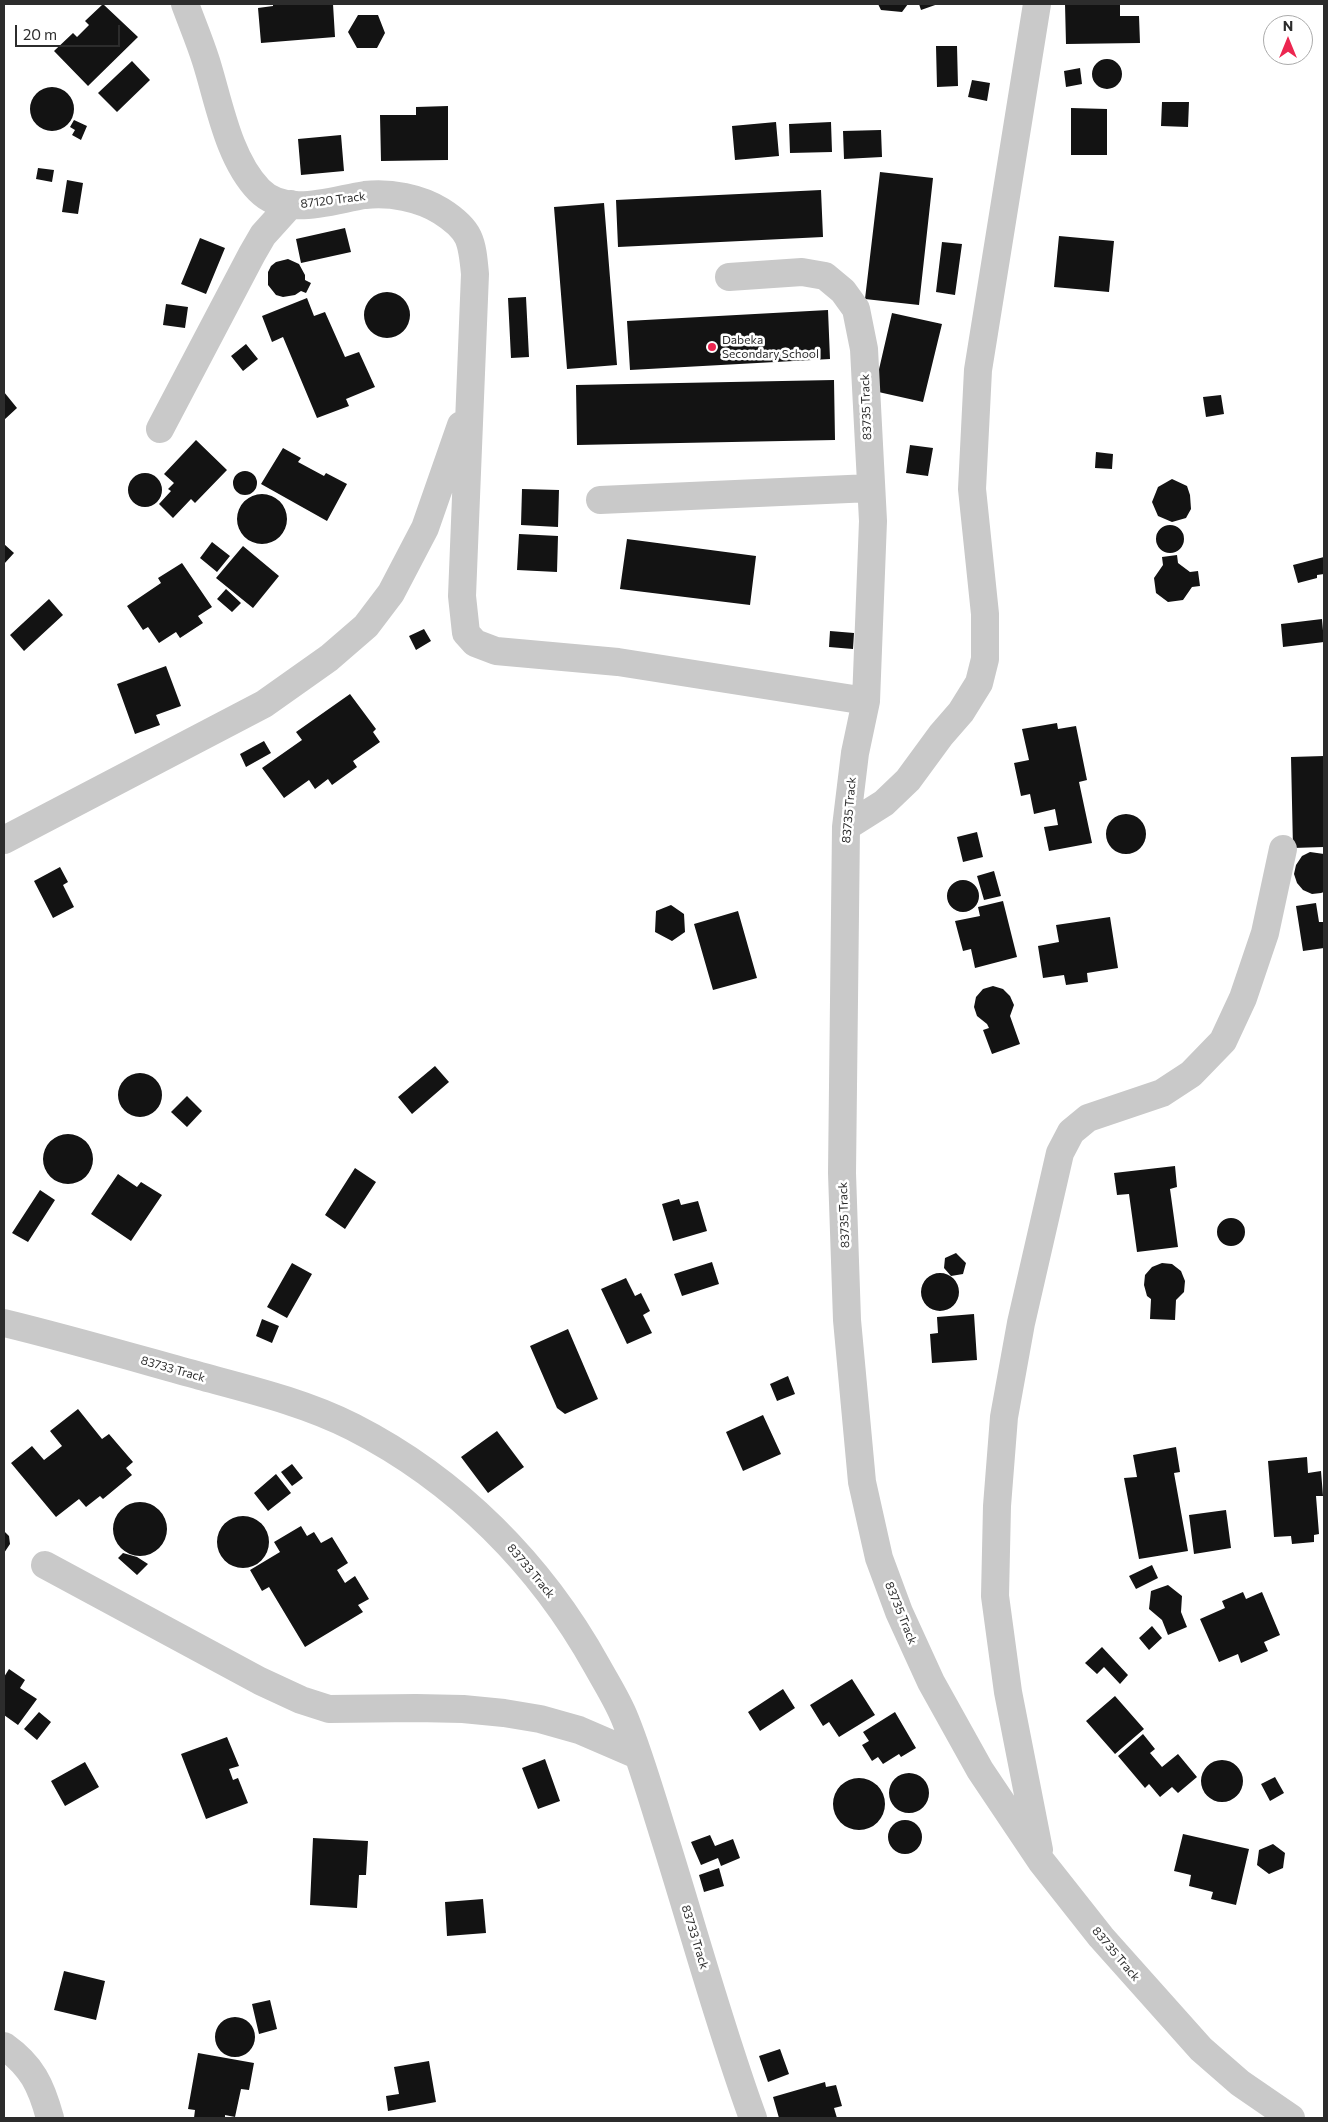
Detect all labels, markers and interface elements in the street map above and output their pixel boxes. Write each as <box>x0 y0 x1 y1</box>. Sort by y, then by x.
scale bar <box>18 15 122 47</box>
north arrow <box>1263 15 1313 65</box>
text: N <box>1283 17 1293 34</box>
text: 20 m <box>23 25 57 43</box>
street label: 87120 Track <box>300 189 366 211</box>
place label: Dabeka Secondary School <box>722 333 819 361</box>
marker: Dabeka Secondary School <box>706 341 718 353</box>
street label: 83735 Track <box>858 374 874 440</box>
street label: 83735 Track <box>839 776 859 844</box>
street label: 83735 Track <box>836 1182 852 1248</box>
street label: 83733 Track <box>139 1353 207 1385</box>
street label: 83733 Track <box>504 1541 558 1601</box>
street label: 83735 Track <box>882 1579 920 1647</box>
street label: 83733 Track <box>678 1903 712 1971</box>
street label: 83735 Track <box>1089 1924 1143 1984</box>

